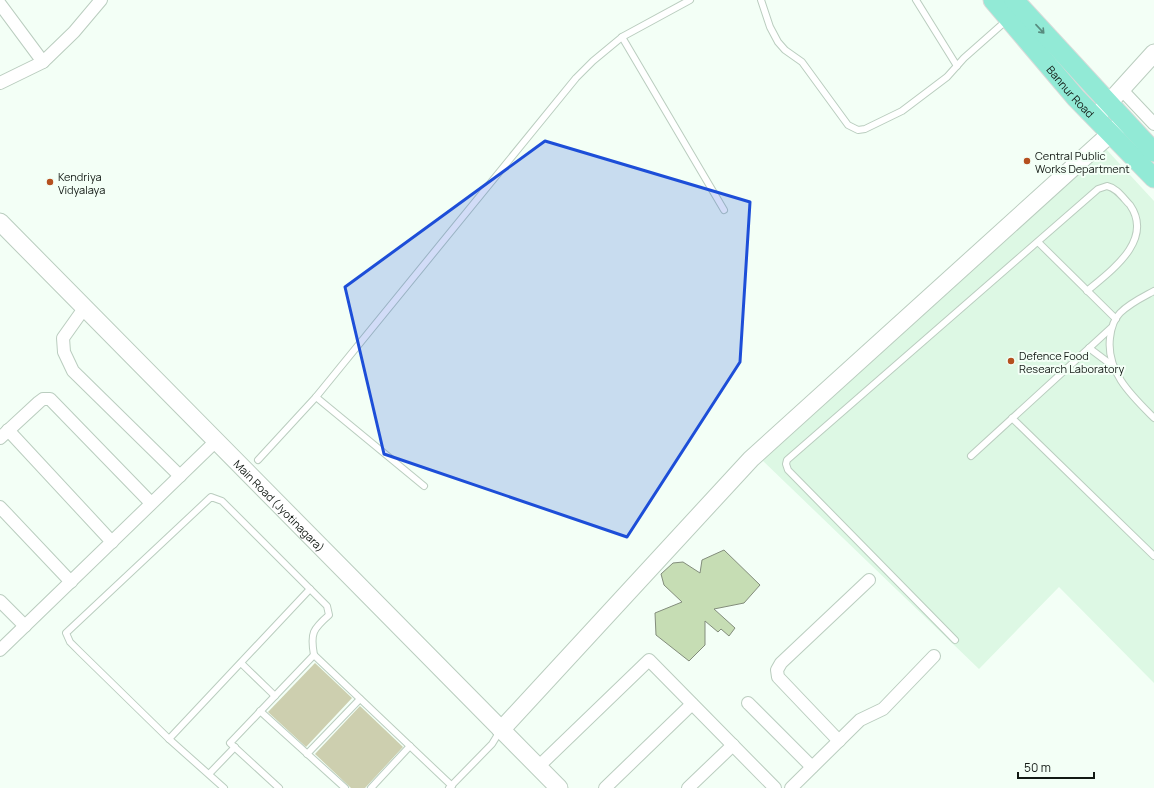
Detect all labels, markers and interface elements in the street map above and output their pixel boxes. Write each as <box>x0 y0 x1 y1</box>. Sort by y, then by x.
one-way arrow <box>1035 24 1044 34</box>
street label: Bannur Road <box>1044 62 1098 120</box>
place label: Central Public Works Department <box>1035 148 1130 176</box>
marker: Central Public Works Department <box>1022 156 1032 166</box>
place label: Kendriya Vidyalaya <box>58 169 105 197</box>
marker: Kendriya Vidyalaya <box>45 177 55 187</box>
place label: Defence Food Research Laboratory <box>1019 348 1124 376</box>
marker: Defence Food Research Laboratory <box>1006 356 1016 366</box>
street label: Main Road (Jyotinagara) <box>231 456 328 554</box>
scale bar <box>1018 754 1094 780</box>
text: 50 m <box>1024 759 1051 776</box>

